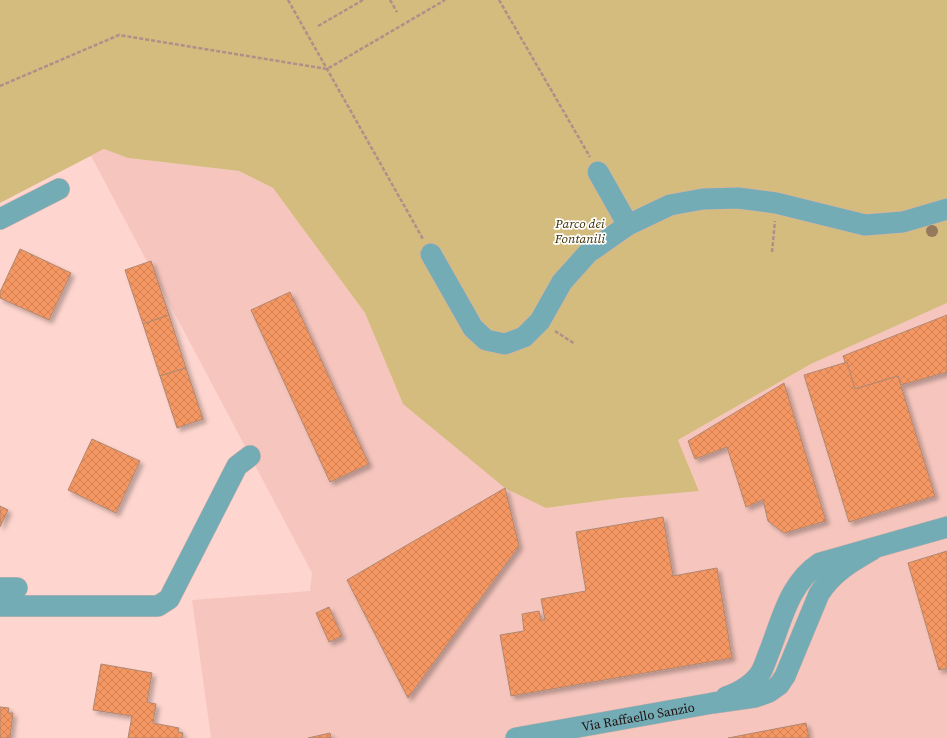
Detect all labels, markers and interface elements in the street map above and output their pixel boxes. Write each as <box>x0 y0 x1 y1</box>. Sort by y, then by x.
park label: Parco dei Fontanili <box>554 215 605 247</box>
street label: Via Raffaello Sanzio <box>580 698 696 735</box>

